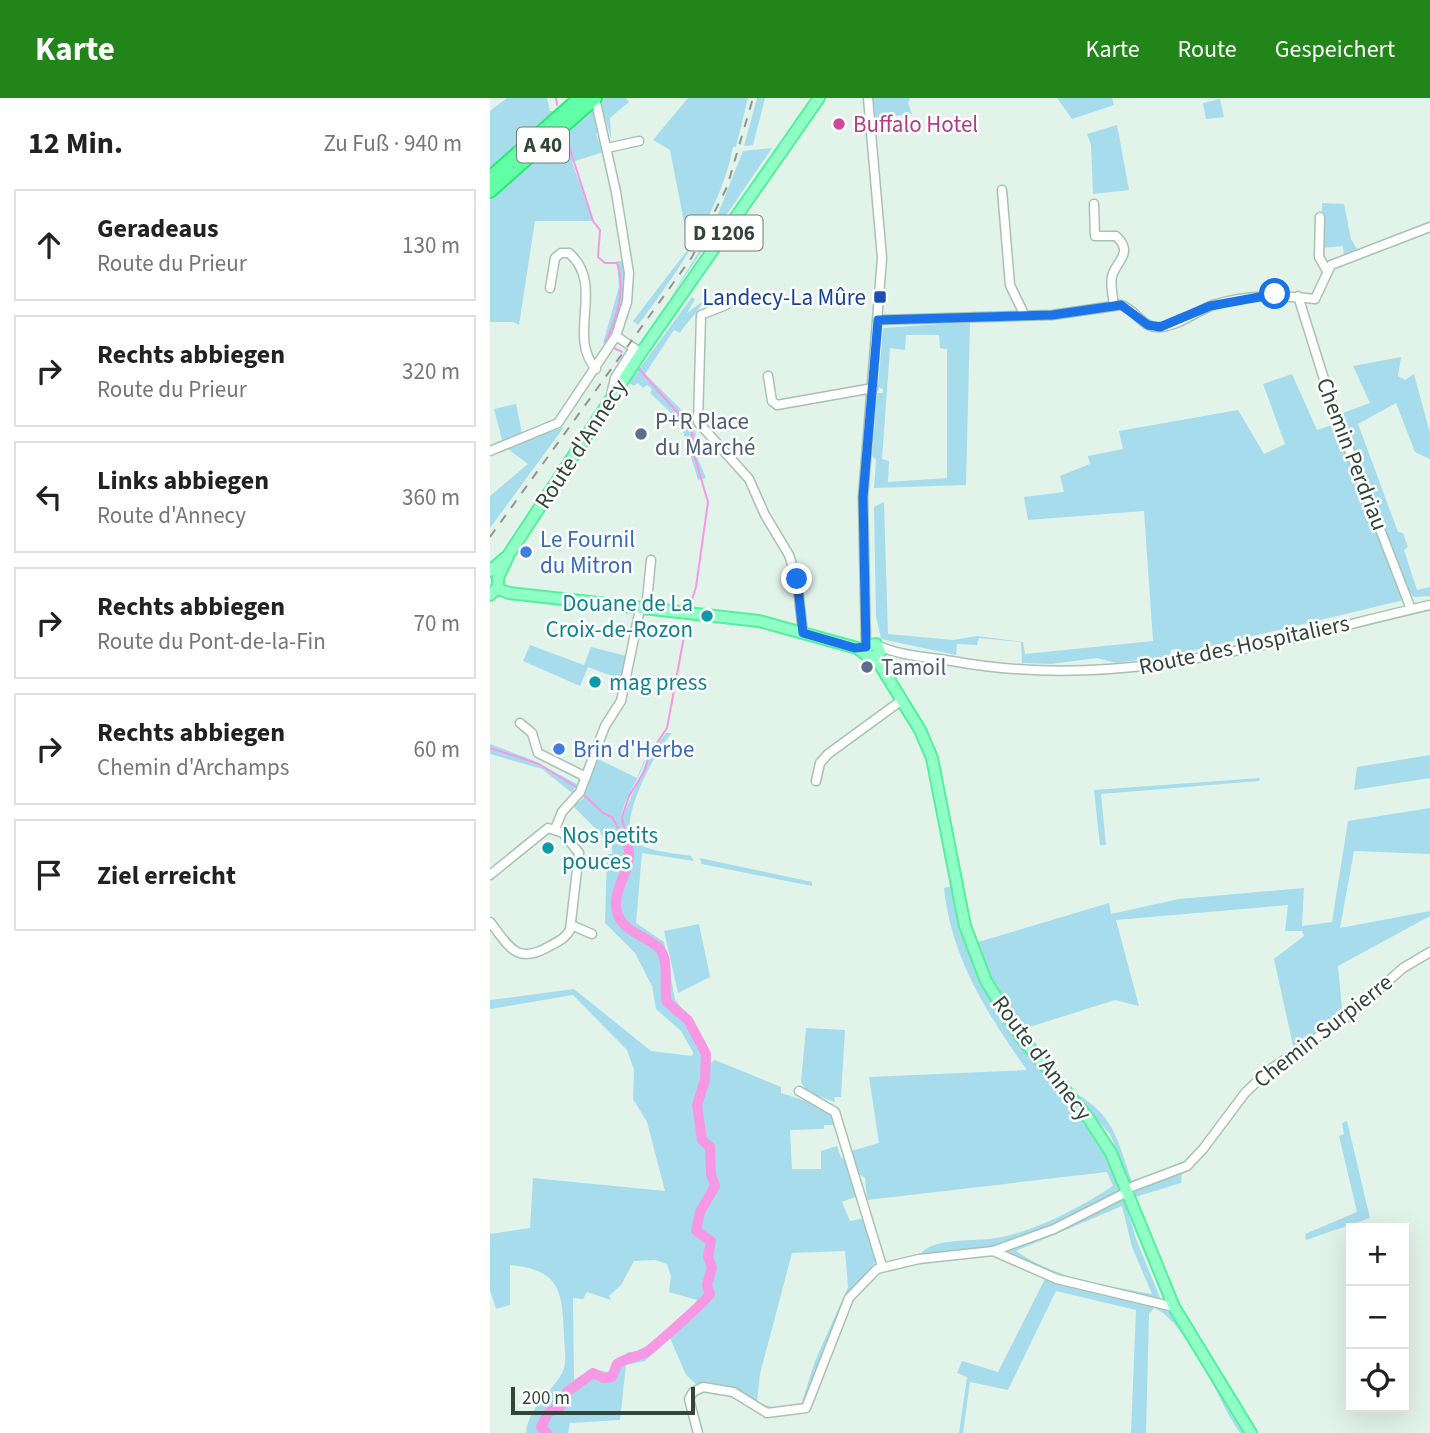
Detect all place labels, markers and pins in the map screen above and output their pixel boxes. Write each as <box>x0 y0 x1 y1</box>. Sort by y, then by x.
place label: Buffalo Hotel <box>853 108 978 141</box>
marker: Buffalo Hotel <box>831 116 847 132</box>
place label: Landecy-La Mûre <box>702 281 866 314</box>
marker: Landecy-La Mûre <box>872 289 888 305</box>
place label: P+R Place du Marché <box>655 405 755 464</box>
marker: P+R Place du Marché <box>633 426 649 442</box>
place label: Le Fournil du Mitron <box>540 523 635 582</box>
marker: Le Fournil du Mitron <box>518 544 534 560</box>
place label: Douane de La Croix-de-Rozon <box>546 587 693 646</box>
marker: Douane de La Croix-de-Rozon <box>699 608 715 624</box>
place label: Tamoil <box>881 651 946 684</box>
marker: Tamoil <box>859 659 875 675</box>
place label: mag press <box>609 666 707 699</box>
marker: mag press <box>587 674 603 690</box>
place label: Brin d'Herbe <box>573 733 694 766</box>
marker: Brin d'Herbe <box>551 741 567 757</box>
place label: Nos petits pouces <box>562 819 658 878</box>
marker: Nos petits pouces <box>540 840 556 856</box>

